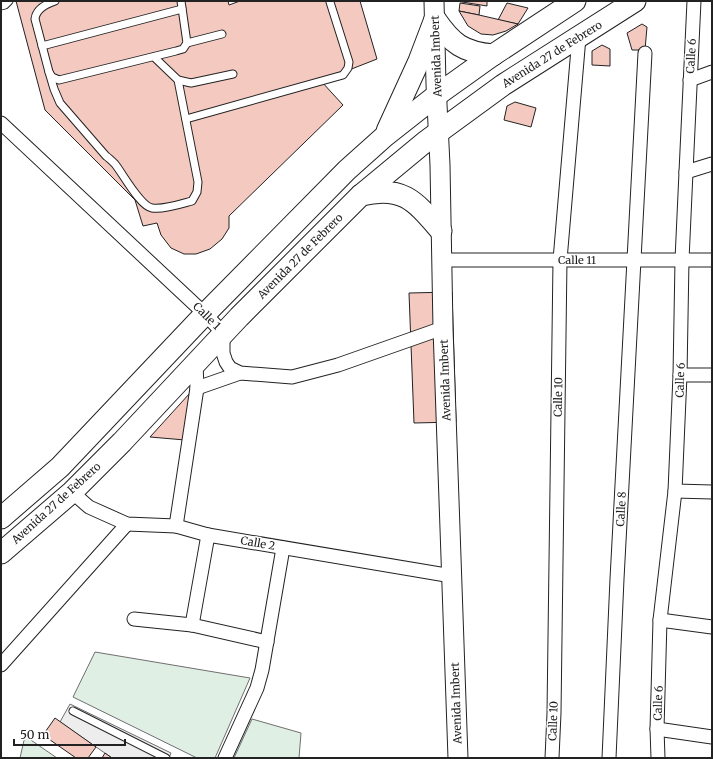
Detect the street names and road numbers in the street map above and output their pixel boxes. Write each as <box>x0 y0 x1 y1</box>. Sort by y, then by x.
street label: Avenida Imbert <box>428 14 444 98</box>
street label: Avenida 27 de Febrero <box>499 17 605 91</box>
street label: Calle 6 <box>683 38 699 74</box>
street label: Avenida 27 de Febrero <box>254 210 346 302</box>
street label: Calle 11 <box>558 253 596 267</box>
street label: Calle 1 <box>190 299 224 333</box>
street label: Avenida Imbert <box>437 338 453 422</box>
street label: Calle 6 <box>672 362 688 398</box>
street label: Calle 10 <box>551 377 565 417</box>
street label: Avenida 27 de Febrero <box>8 459 104 547</box>
street label: Calle 8 <box>613 491 629 527</box>
street label: Calle 2 <box>240 533 276 553</box>
street label: Avenida Imbert <box>448 661 464 745</box>
street label: Calle 6 <box>650 685 666 721</box>
street label: Calle 10 <box>545 701 561 741</box>

